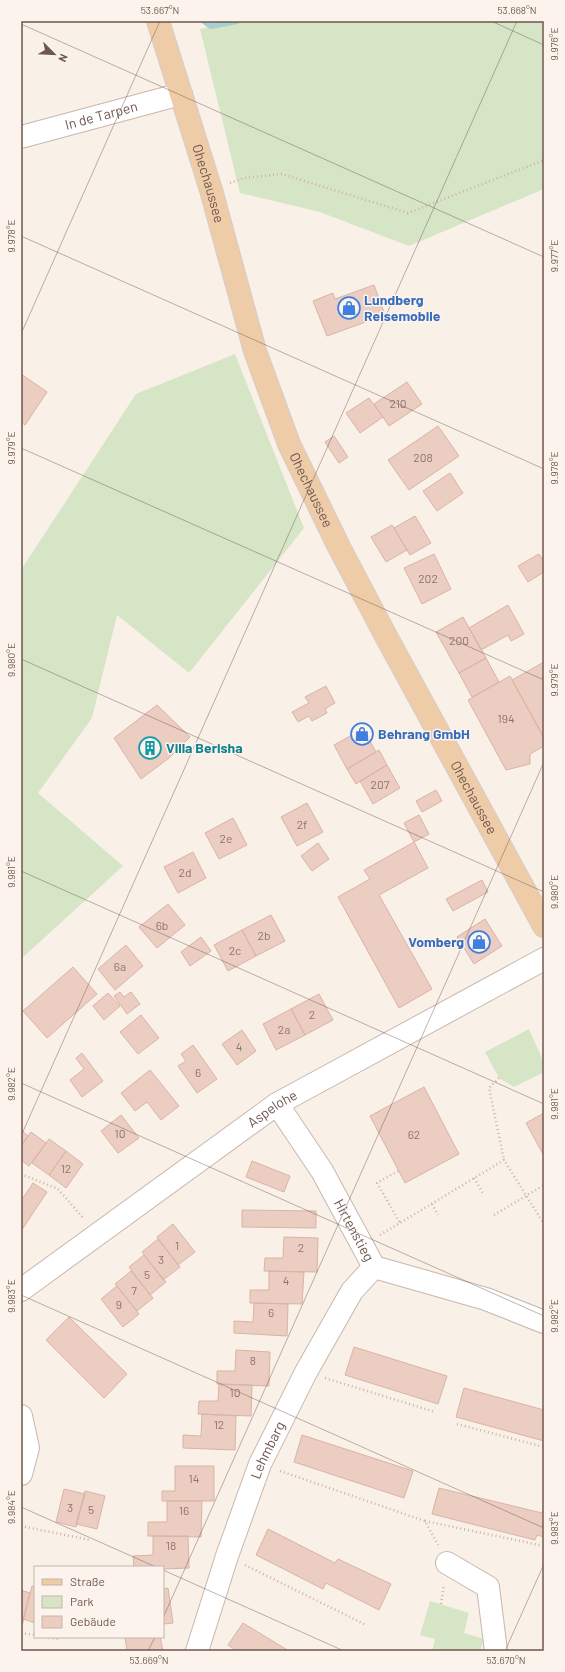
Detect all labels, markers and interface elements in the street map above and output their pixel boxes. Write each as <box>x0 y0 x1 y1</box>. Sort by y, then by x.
text: 53.667°N <box>141 4 179 16</box>
text: 53.668°N <box>497 4 537 16</box>
text: 9.976°E <box>548 28 560 60</box>
north arrow <box>34 34 74 74</box>
text: N <box>56 52 71 64</box>
street label: In de Tarpen <box>63 97 139 133</box>
street label: Ohechaussee <box>189 142 229 224</box>
text: 9.978°E <box>5 220 17 253</box>
text: 9.977°E <box>548 240 560 272</box>
place label: Lundberg Reisemobile <box>364 291 441 324</box>
shop icon: Lundberg Reisemobile <box>336 295 362 321</box>
house number: 210 <box>389 396 407 410</box>
text: 9.979°E <box>5 432 17 465</box>
street label: Ohechaussee <box>286 449 337 530</box>
house number: 208 <box>413 450 433 464</box>
text: 9.978°E <box>548 452 560 485</box>
house number: 202 <box>418 571 438 585</box>
house number: 200 <box>449 633 469 647</box>
text: 9.980°E <box>5 643 17 677</box>
text: 9.979°E <box>548 664 560 697</box>
house number: 194 <box>497 711 515 725</box>
shop icon: Behrang GmbH <box>349 721 375 747</box>
place label: Behrang GmbH <box>378 725 470 742</box>
building icon: Villa Berisha <box>137 735 163 761</box>
place label: Villa Berisha <box>166 739 243 756</box>
street label: Ohechaussee <box>447 757 501 837</box>
house number: 207 <box>371 777 390 791</box>
house number: 2f <box>297 817 307 831</box>
house number: 2e <box>220 831 232 845</box>
text: 9.981°E <box>5 856 17 888</box>
house number: 2d <box>179 865 191 879</box>
text: 9.980°E <box>548 875 560 909</box>
house number: 6b <box>156 918 168 932</box>
house number: 2b <box>258 928 270 942</box>
shop icon: Vomberg <box>466 929 492 955</box>
place label: Vomberg <box>408 933 464 950</box>
house number: 2c <box>229 943 241 957</box>
house number: 6a <box>114 959 126 973</box>
house number: 2 <box>309 1007 315 1021</box>
house number: 2a <box>278 1022 290 1036</box>
house number: 4 <box>236 1039 242 1053</box>
house number: 6 <box>195 1065 201 1079</box>
text: 9.982°E <box>5 1067 17 1101</box>
street label: Aspelohe <box>244 1086 300 1131</box>
text: 9.981°E <box>548 1088 560 1120</box>
house number: 10 <box>115 1126 125 1140</box>
house number: 62 <box>408 1127 420 1141</box>
house number: 12 <box>61 1161 71 1175</box>
street label: Hirtenstieg <box>331 1196 378 1264</box>
house number: 1 <box>175 1238 179 1252</box>
house number: 2 <box>298 1240 304 1254</box>
house number: 3 <box>158 1252 164 1266</box>
house number: 5 <box>144 1267 150 1281</box>
house number: 4 <box>283 1273 289 1287</box>
text: 9.983°E <box>5 1279 17 1313</box>
house number: 7 <box>131 1283 137 1297</box>
house number: 9 <box>116 1297 122 1311</box>
text: 9.982°E <box>548 1299 560 1333</box>
house number: 6 <box>268 1305 274 1319</box>
house number: 8 <box>250 1353 256 1367</box>
house number: 10 <box>230 1385 240 1399</box>
house number: 12 <box>214 1417 224 1431</box>
street label: Lehmbarg <box>246 1418 288 1481</box>
house number: 14 <box>189 1471 199 1485</box>
text: 9.984°E <box>5 1490 17 1524</box>
house number: 3 <box>67 1500 73 1514</box>
house number: 5 <box>88 1502 94 1516</box>
house number: 16 <box>179 1503 189 1517</box>
text: 9.983°E <box>548 1511 560 1545</box>
house number: 18 <box>166 1538 176 1552</box>
legend <box>34 1566 164 1638</box>
text: Straße <box>70 1574 105 1588</box>
text: Park <box>70 1594 94 1608</box>
text: Gebäude <box>70 1614 116 1628</box>
text: 53.669°N <box>129 1654 169 1666</box>
text: 53.670°N <box>486 1654 526 1666</box>

